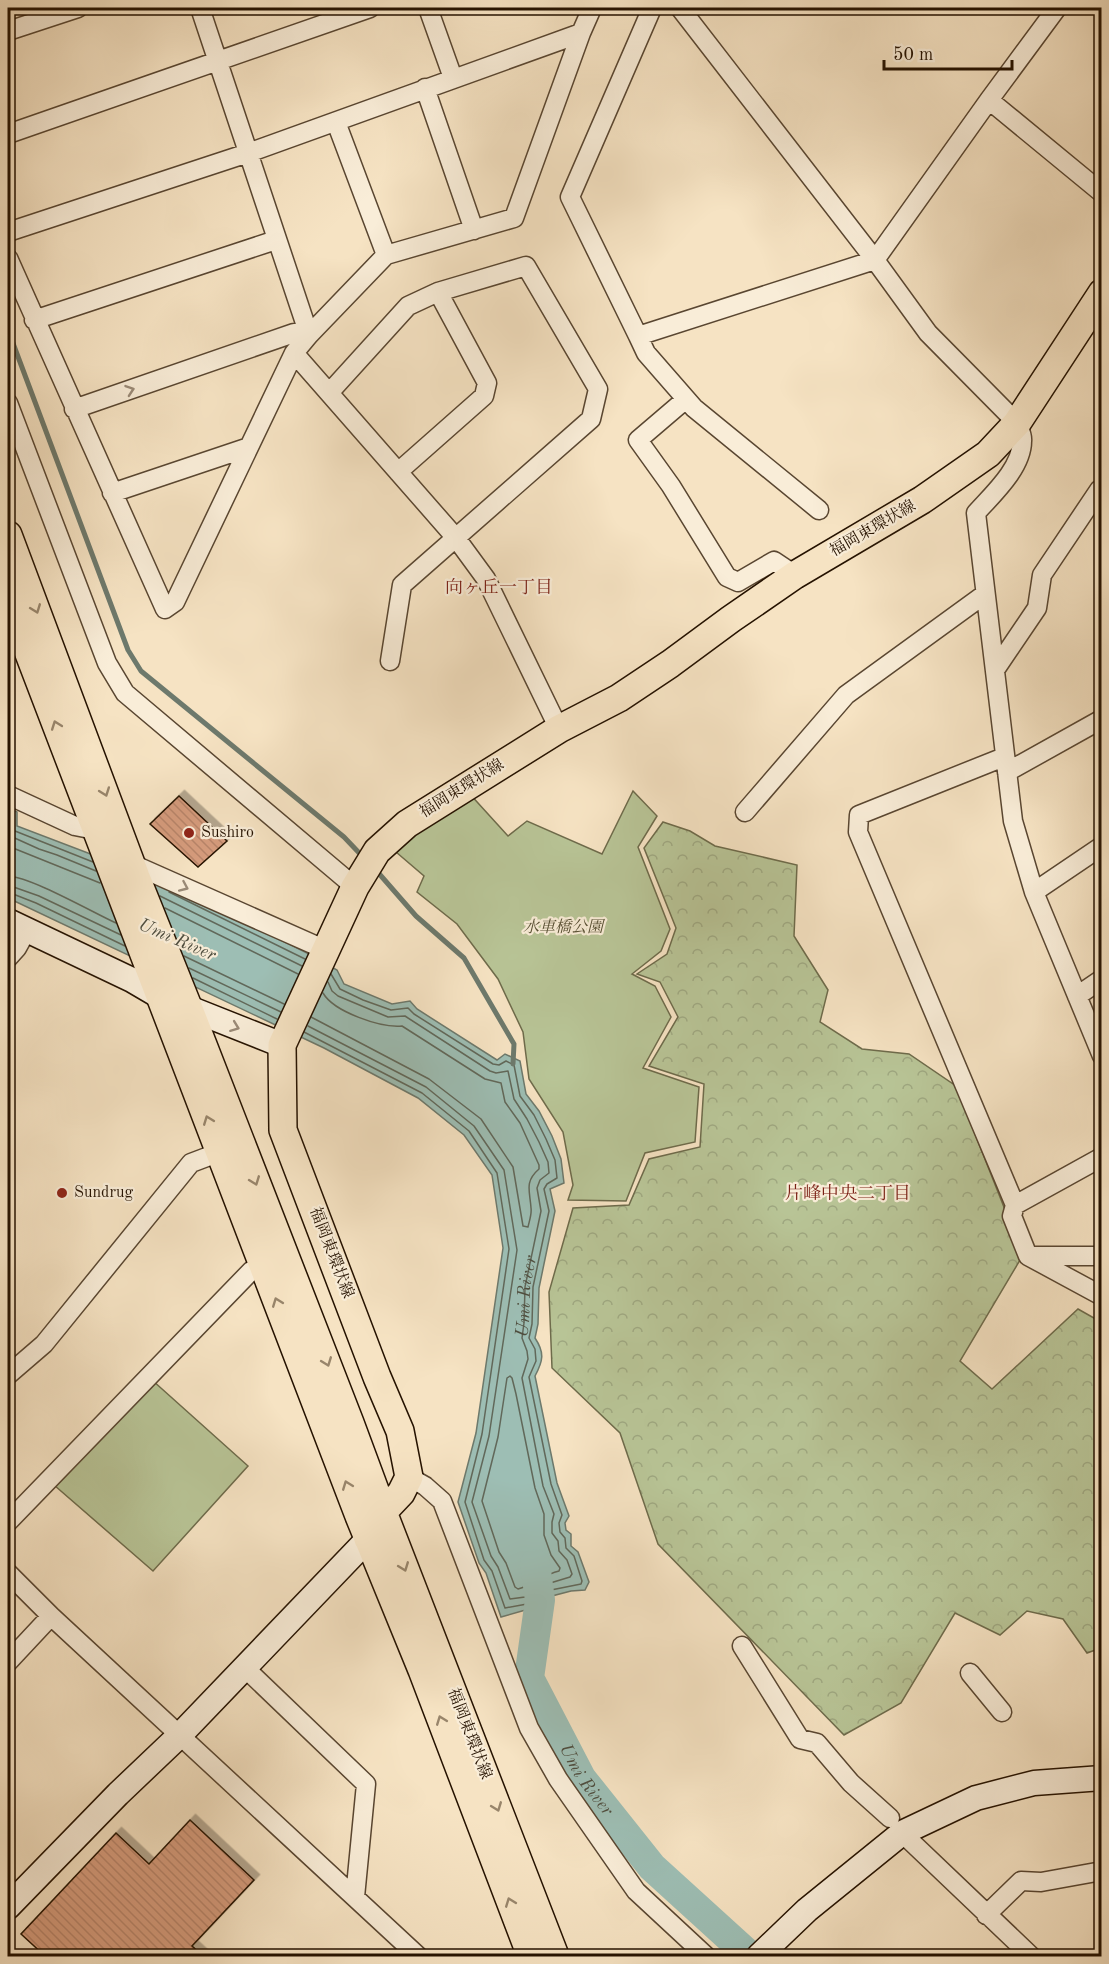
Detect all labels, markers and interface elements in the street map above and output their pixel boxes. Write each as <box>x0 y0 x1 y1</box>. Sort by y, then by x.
scale bar <box>884 33 1012 71</box>
text: 50 m <box>893 46 933 64</box>
one-way arrow <box>124 384 135 397</box>
street label: 福岡東環状線 <box>826 496 919 560</box>
district label: 向ヶ丘一丁目 <box>445 577 553 597</box>
one-way arrow <box>29 603 41 614</box>
one-way arrow <box>51 720 63 731</box>
street label: 福岡東環状線 <box>416 755 507 821</box>
one-way arrow <box>97 786 110 797</box>
place label: Sushiro <box>201 825 254 841</box>
marker: Sushiro <box>182 826 196 840</box>
one-way arrow <box>177 879 188 891</box>
water label: Umi River <box>136 916 220 965</box>
park label: 水車橋公園 <box>523 918 606 936</box>
one-way arrow <box>230 1019 240 1032</box>
one-way arrow <box>203 1115 215 1126</box>
one-way arrow <box>248 1175 261 1185</box>
district label: 片峰中央二丁目 <box>785 1183 911 1203</box>
place label: Sundrug <box>74 1185 134 1201</box>
marker: Sundrug <box>55 1186 69 1200</box>
street label: 福岡東環状線 <box>306 1205 358 1301</box>
water label: Umi River <box>513 1253 541 1339</box>
one-way arrow <box>272 1298 285 1308</box>
one-way arrow <box>319 1356 332 1367</box>
one-way arrow <box>342 1480 354 1491</box>
one-way arrow <box>397 1561 409 1572</box>
street label: 福岡東環状線 <box>444 1686 496 1782</box>
one-way arrow <box>435 1715 448 1725</box>
water label: Umi River <box>556 1741 617 1820</box>
one-way arrow <box>490 1801 502 1812</box>
one-way arrow <box>505 1897 517 1908</box>

